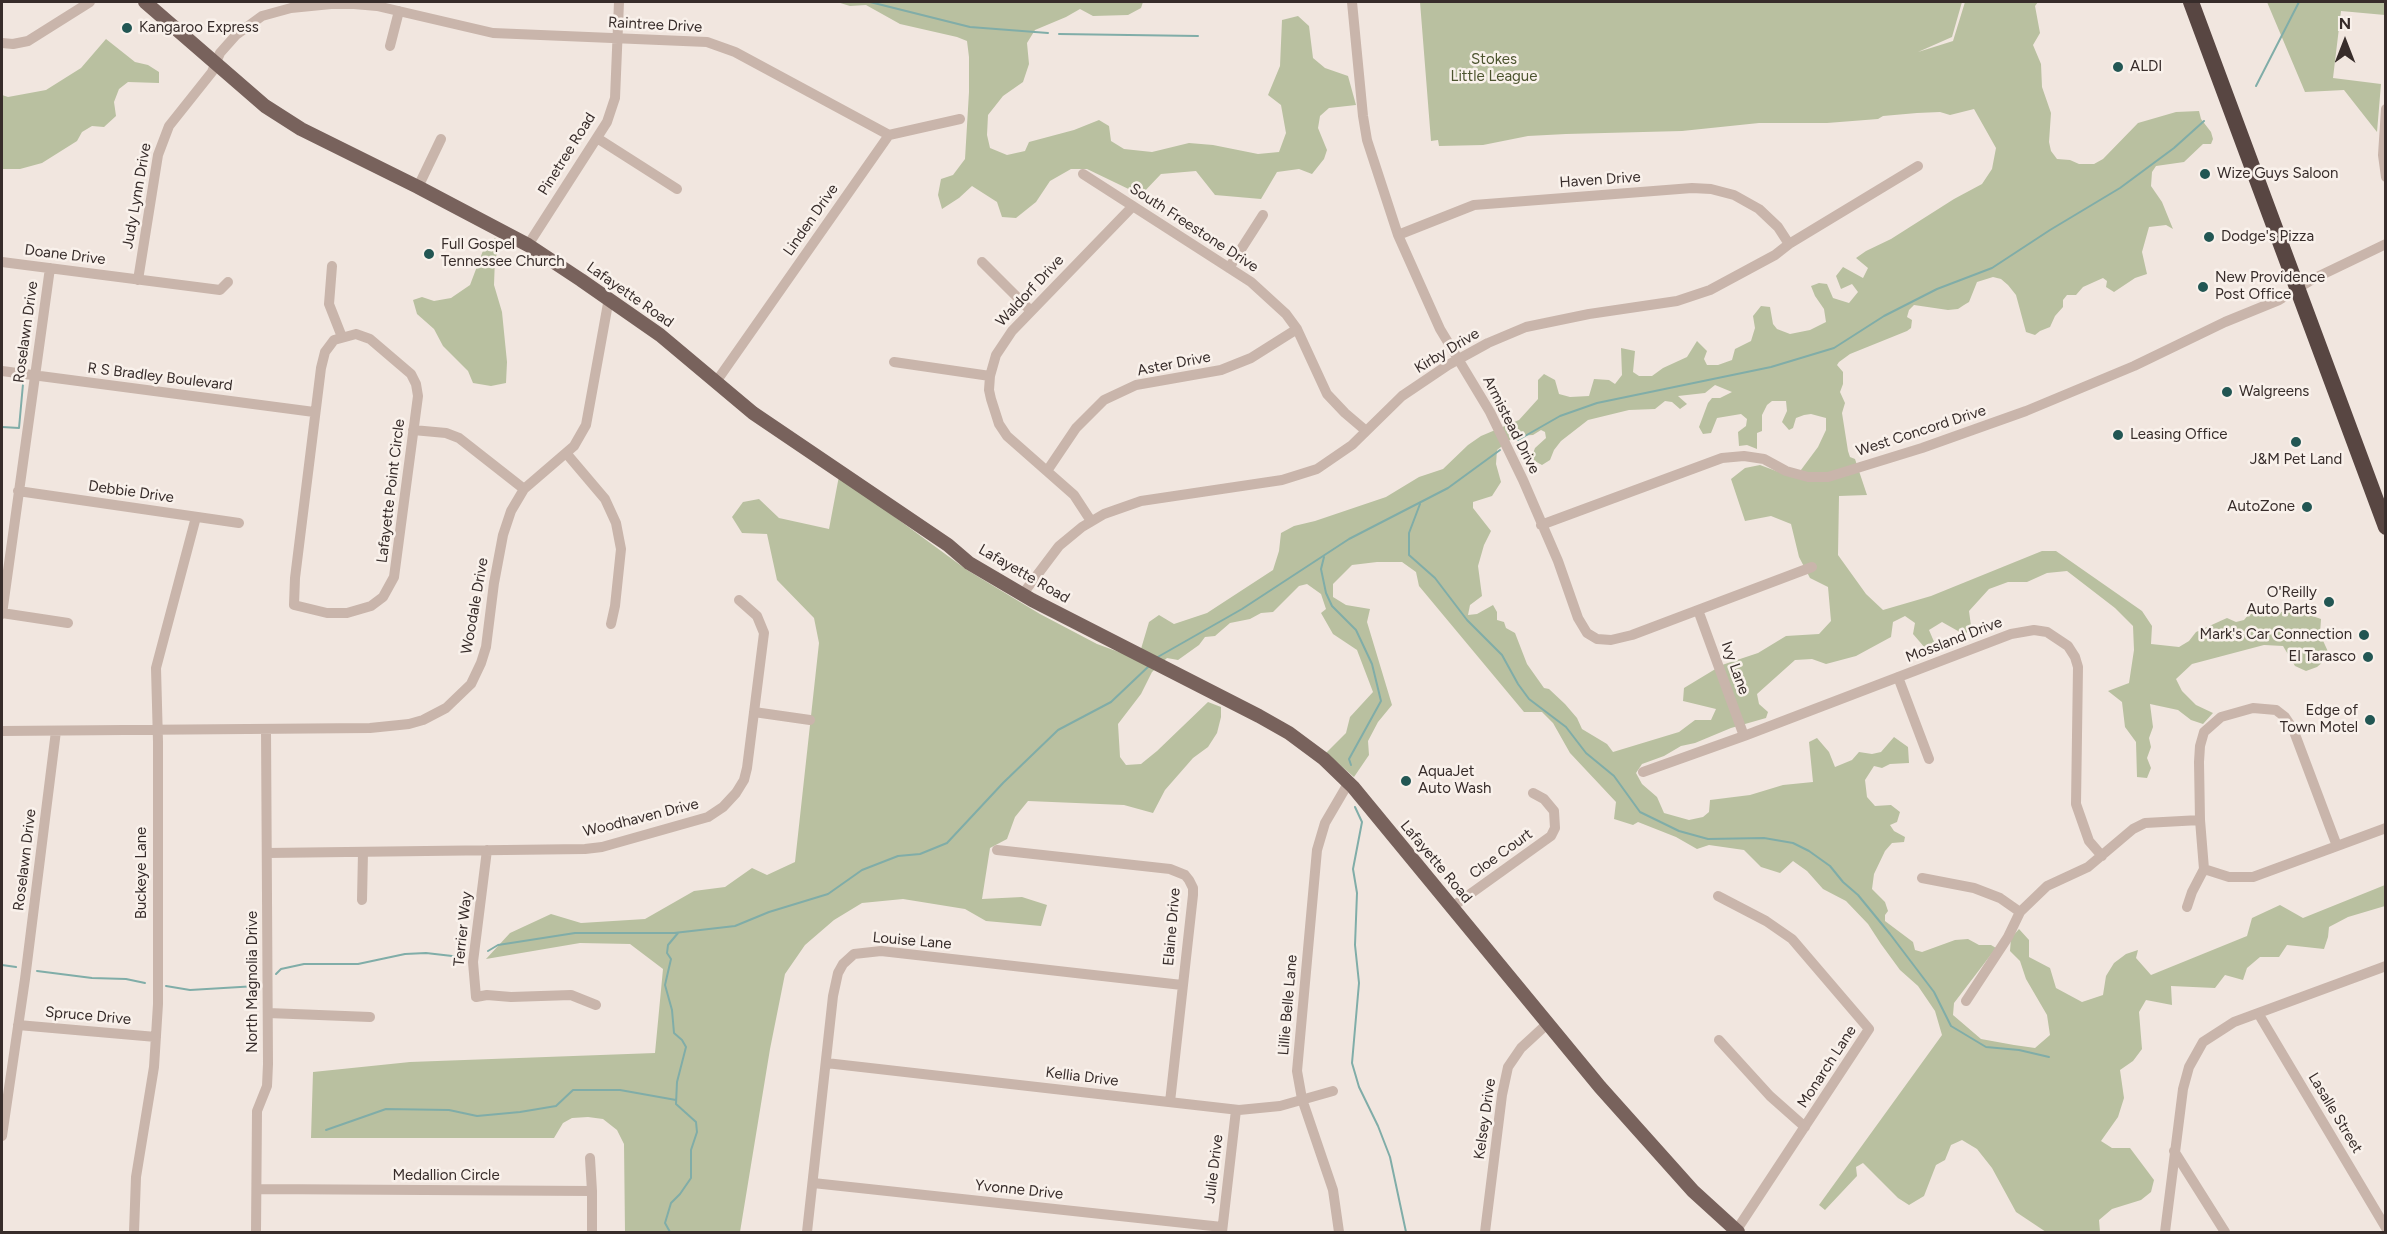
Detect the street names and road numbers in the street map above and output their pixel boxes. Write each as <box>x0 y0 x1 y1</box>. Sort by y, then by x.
street label: Raintree Drive <box>607 14 703 36</box>
street label: Pinetree Road <box>534 109 600 199</box>
street label: Judy Lynn Drive <box>119 142 155 250</box>
street label: Haven Drive <box>1559 168 1641 192</box>
street label: South Freestone Drive <box>1126 180 1262 276</box>
street label: Linden Drive <box>780 181 842 259</box>
street label: Doane Drive <box>23 241 107 269</box>
street label: Waldorf Drive <box>992 252 1068 330</box>
street label: Lafayette Road <box>583 258 677 332</box>
street label: Roselawn Drive <box>10 280 42 384</box>
street label: Kirby Drive <box>1411 325 1483 377</box>
street label: Aster Drive <box>1136 348 1212 380</box>
street label: R S Bradley Boulevard <box>86 359 234 395</box>
street label: Armistead Drive <box>1479 373 1543 477</box>
street label: West Concord Drive <box>1854 402 1988 460</box>
street label: Lafayette Point Circle <box>373 418 409 564</box>
street label: Debbie Drive <box>87 477 175 507</box>
street label: Lafayette Road <box>975 541 1073 607</box>
street label: Woodale Drive <box>458 556 492 656</box>
street label: Mossland Drive <box>1903 613 2005 667</box>
street label: Ivy Lane <box>1717 639 1753 697</box>
street label: Woodhaven Drive <box>581 795 701 841</box>
street label: Roselawn Drive <box>10 808 40 912</box>
street label: Lafayette Road <box>1396 817 1476 907</box>
street label: Cloe Court <box>1466 825 1536 883</box>
street label: Buckeye Lane <box>133 827 151 919</box>
street label: Elaine Drive <box>1160 887 1184 967</box>
street label: Terrier Way <box>450 891 476 967</box>
street label: North Magnolia Drive <box>244 911 262 1053</box>
street label: Louise Lane <box>872 929 952 953</box>
street label: Lillie Belle Lane <box>1275 954 1301 1056</box>
street label: Spruce Drive <box>44 1003 132 1029</box>
street label: Monarch Lane <box>1794 1022 1860 1112</box>
street label: Kellia Drive <box>1045 1064 1119 1090</box>
street label: Lasalle Street <box>2304 1070 2366 1156</box>
street label: Kelsey Drive <box>1470 1077 1500 1161</box>
street label: Julie Drive <box>1201 1133 1227 1205</box>
street label: Medallion Circle <box>392 1167 500 1185</box>
street label: Yvonne Drive <box>974 1176 1064 1204</box>

